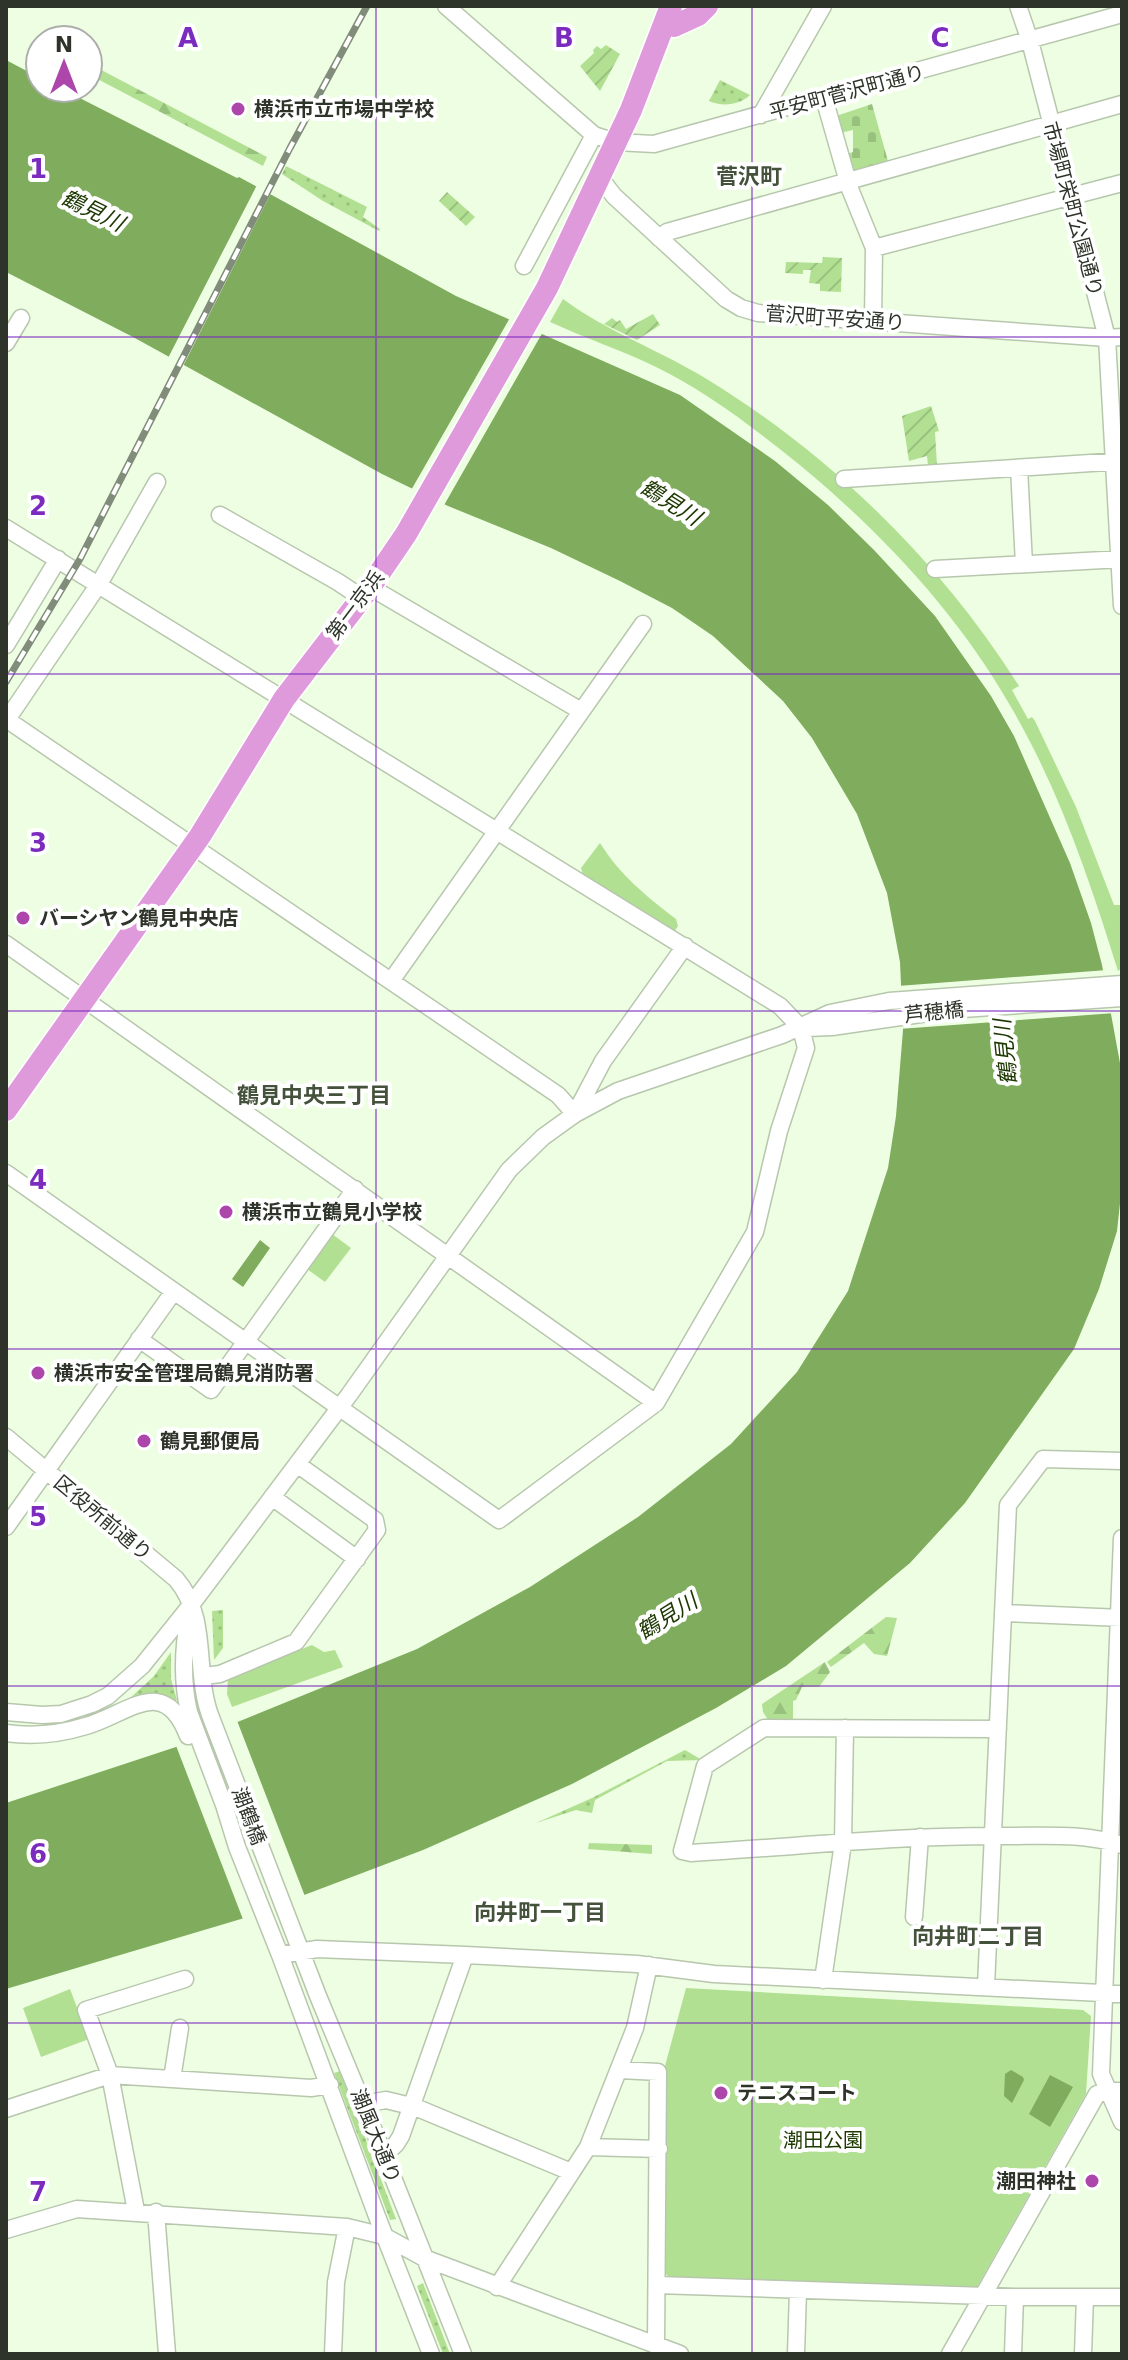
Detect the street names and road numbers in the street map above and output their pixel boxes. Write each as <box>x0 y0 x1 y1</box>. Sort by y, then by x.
street label: 平安町菅沢町通り <box>767 60 927 124</box>
street label: 市場町栄町公園通り <box>1038 119 1108 299</box>
street label: 菅沢町平安通り <box>764 301 906 335</box>
street label: 第一京浜 <box>321 566 389 644</box>
street label: 芦穂橋 <box>903 997 965 1027</box>
street label: 区役所前通り <box>49 1470 157 1566</box>
street label: 潮鶴橋 <box>227 1784 271 1848</box>
street label: 潮風大通り <box>346 2085 406 2187</box>

